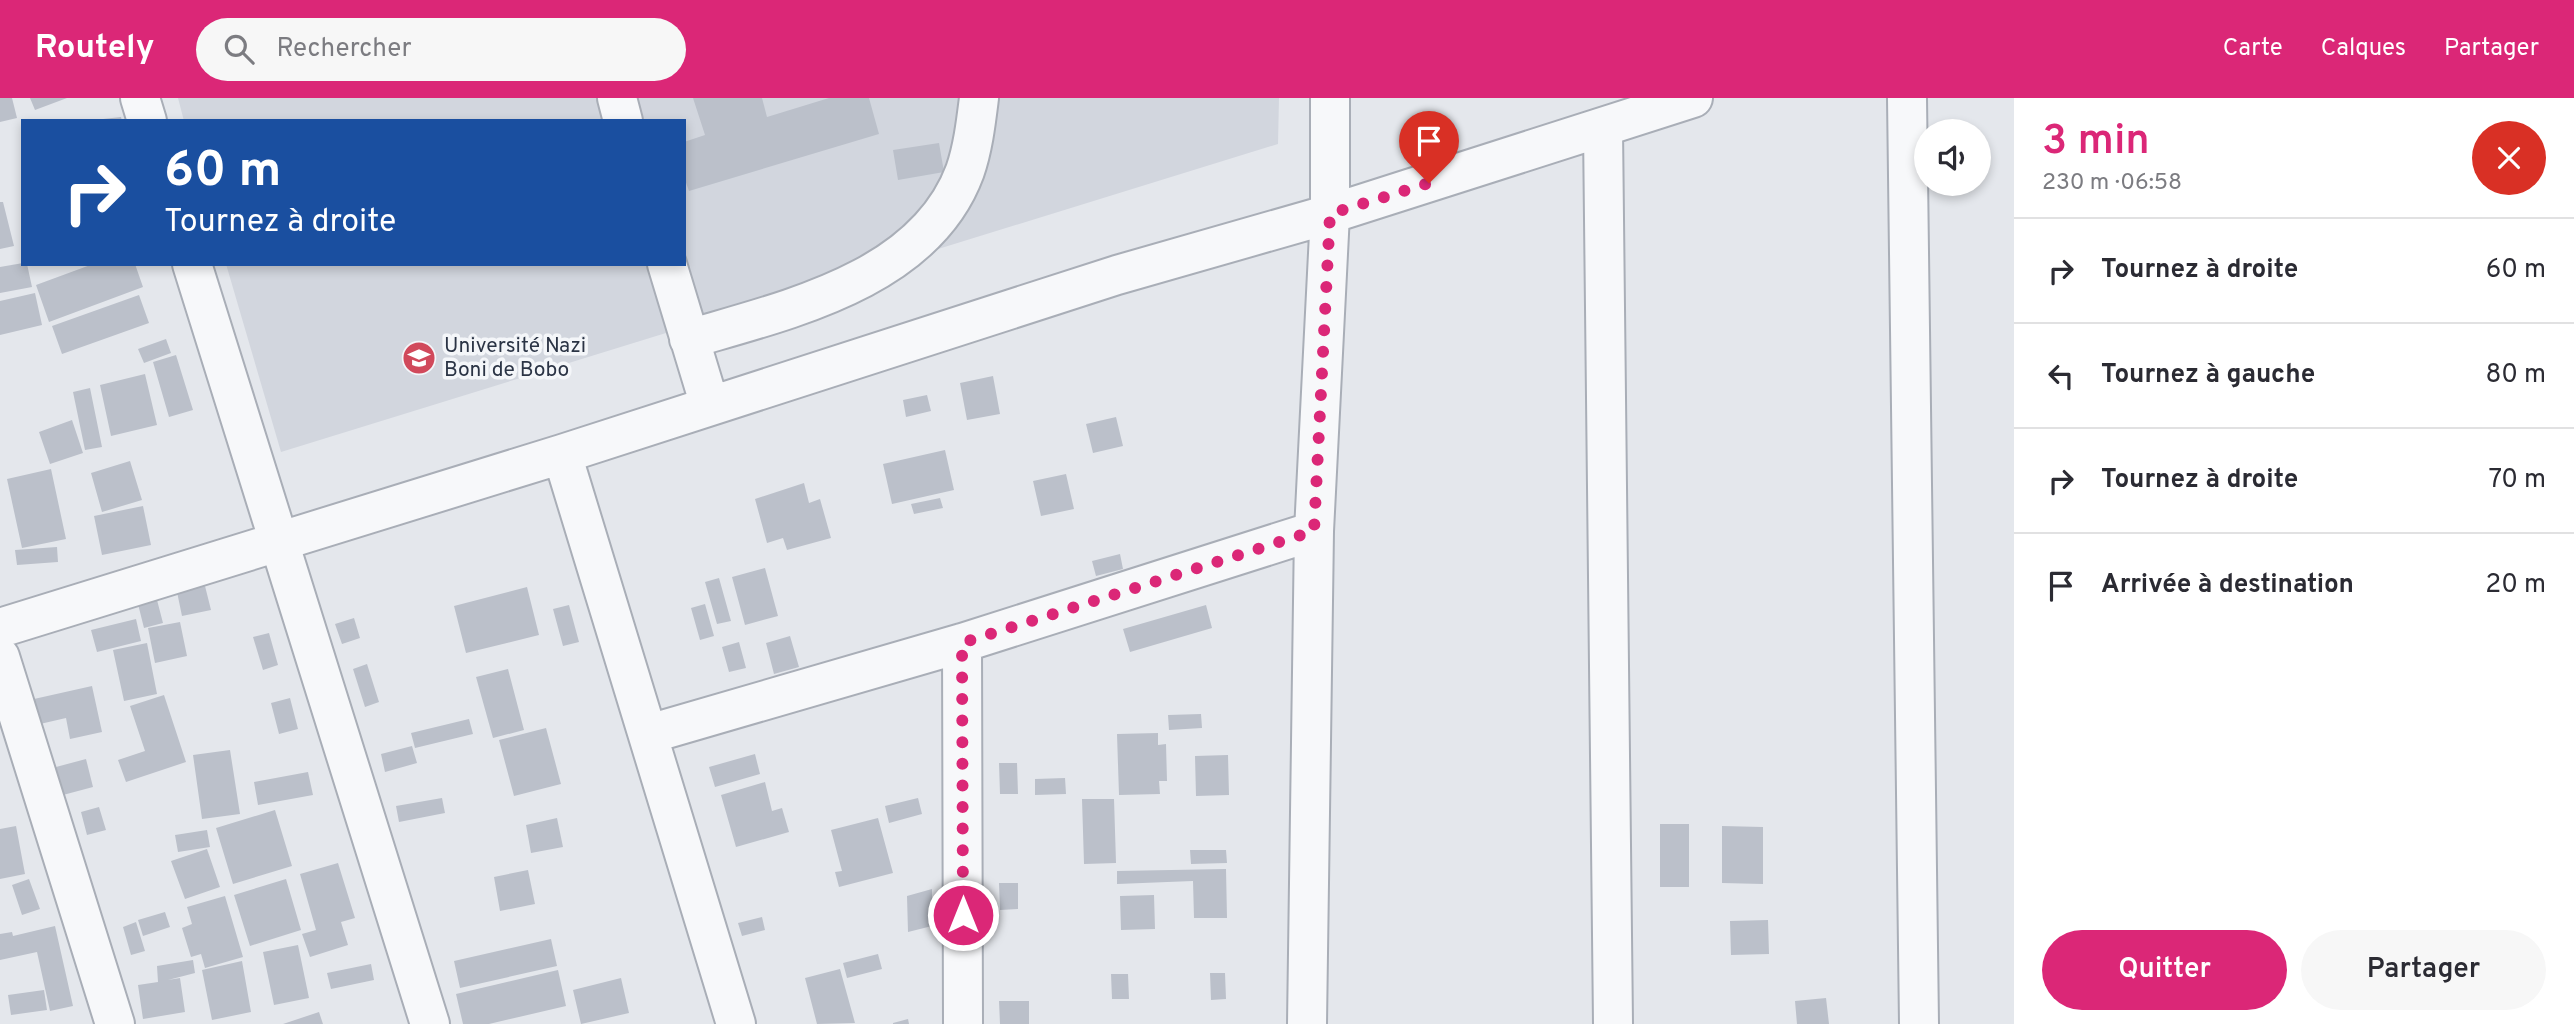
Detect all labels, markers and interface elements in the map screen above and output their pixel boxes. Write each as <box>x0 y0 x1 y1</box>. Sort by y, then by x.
search box <box>196 18 686 81</box>
text: Routely <box>35 28 154 70</box>
icon: search <box>220 30 258 68</box>
text: Rechercher <box>276 33 412 66</box>
text: Carte <box>2223 34 2283 64</box>
text: Calques <box>2321 34 2406 64</box>
text: Partager <box>2444 34 2539 64</box>
pin <box>1399 111 1459 183</box>
text: 3 min <box>2042 116 2150 169</box>
map controls <box>1914 119 1991 196</box>
button: sound <box>1914 119 1991 196</box>
button: close <box>2472 121 2546 195</box>
icon: arrive <box>1410 122 1448 160</box>
text: 60 m <box>164 142 282 204</box>
icon: right <box>49 147 140 238</box>
text: 230 m · 06:58 <box>2042 169 2182 198</box>
text: Tournez à droite <box>164 203 396 243</box>
icon: right <box>2042 252 2080 290</box>
text: Tournez à droite <box>2101 254 2298 287</box>
text: 60 m <box>2486 254 2546 287</box>
place label: Université Nazi Boni de Bobo <box>444 333 586 384</box>
school or university icon: Université Nazi Boni de Bobo <box>400 339 438 377</box>
icon: left <box>2042 357 2080 395</box>
text: Tournez à gauche <box>2101 359 2315 392</box>
text: 80 m <box>2486 359 2546 392</box>
icon: right <box>2042 462 2080 500</box>
text: Tournez à droite <box>2101 464 2298 497</box>
text: 70 m <box>2488 464 2546 497</box>
icon: arrive <box>2042 567 2080 605</box>
text: Arrivée à destination <box>2101 569 2354 602</box>
text: 20 m <box>2485 569 2546 602</box>
position arrow <box>926 878 1000 952</box>
button: Quitter <box>2042 930 2287 1010</box>
button: Partager <box>2301 930 2546 1010</box>

